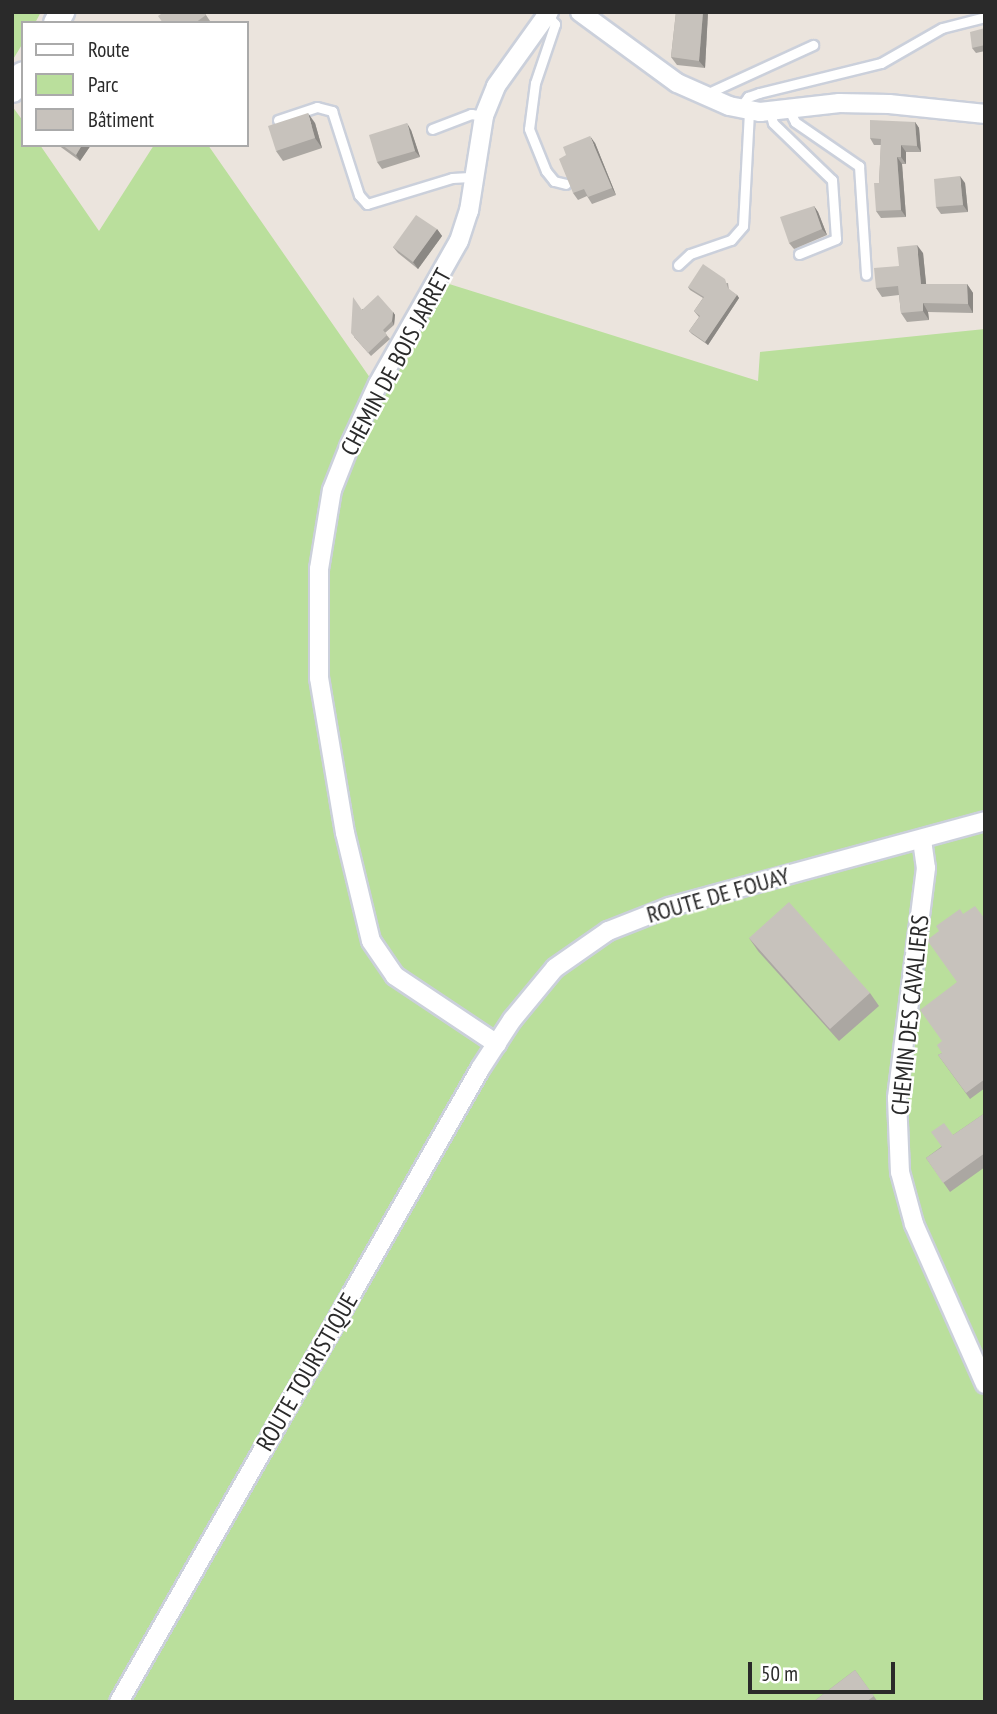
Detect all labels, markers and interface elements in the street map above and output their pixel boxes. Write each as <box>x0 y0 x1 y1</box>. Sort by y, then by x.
legend <box>21 21 248 147</box>
text: Route <box>88 36 130 63</box>
text: Parc <box>88 71 119 98</box>
text: Bâtiment <box>88 106 154 133</box>
street label: CHEMIN DE BOIS JARRET <box>335 264 457 460</box>
street label: ROUTE DE FOUAY <box>643 861 793 929</box>
street label: CHEMIN DES CAVALIERS <box>885 913 935 1117</box>
street label: ROUTE TOURISTIQUE <box>250 1288 364 1456</box>
scale bar <box>752 1648 899 1692</box>
text: 50 m <box>761 1660 798 1687</box>

